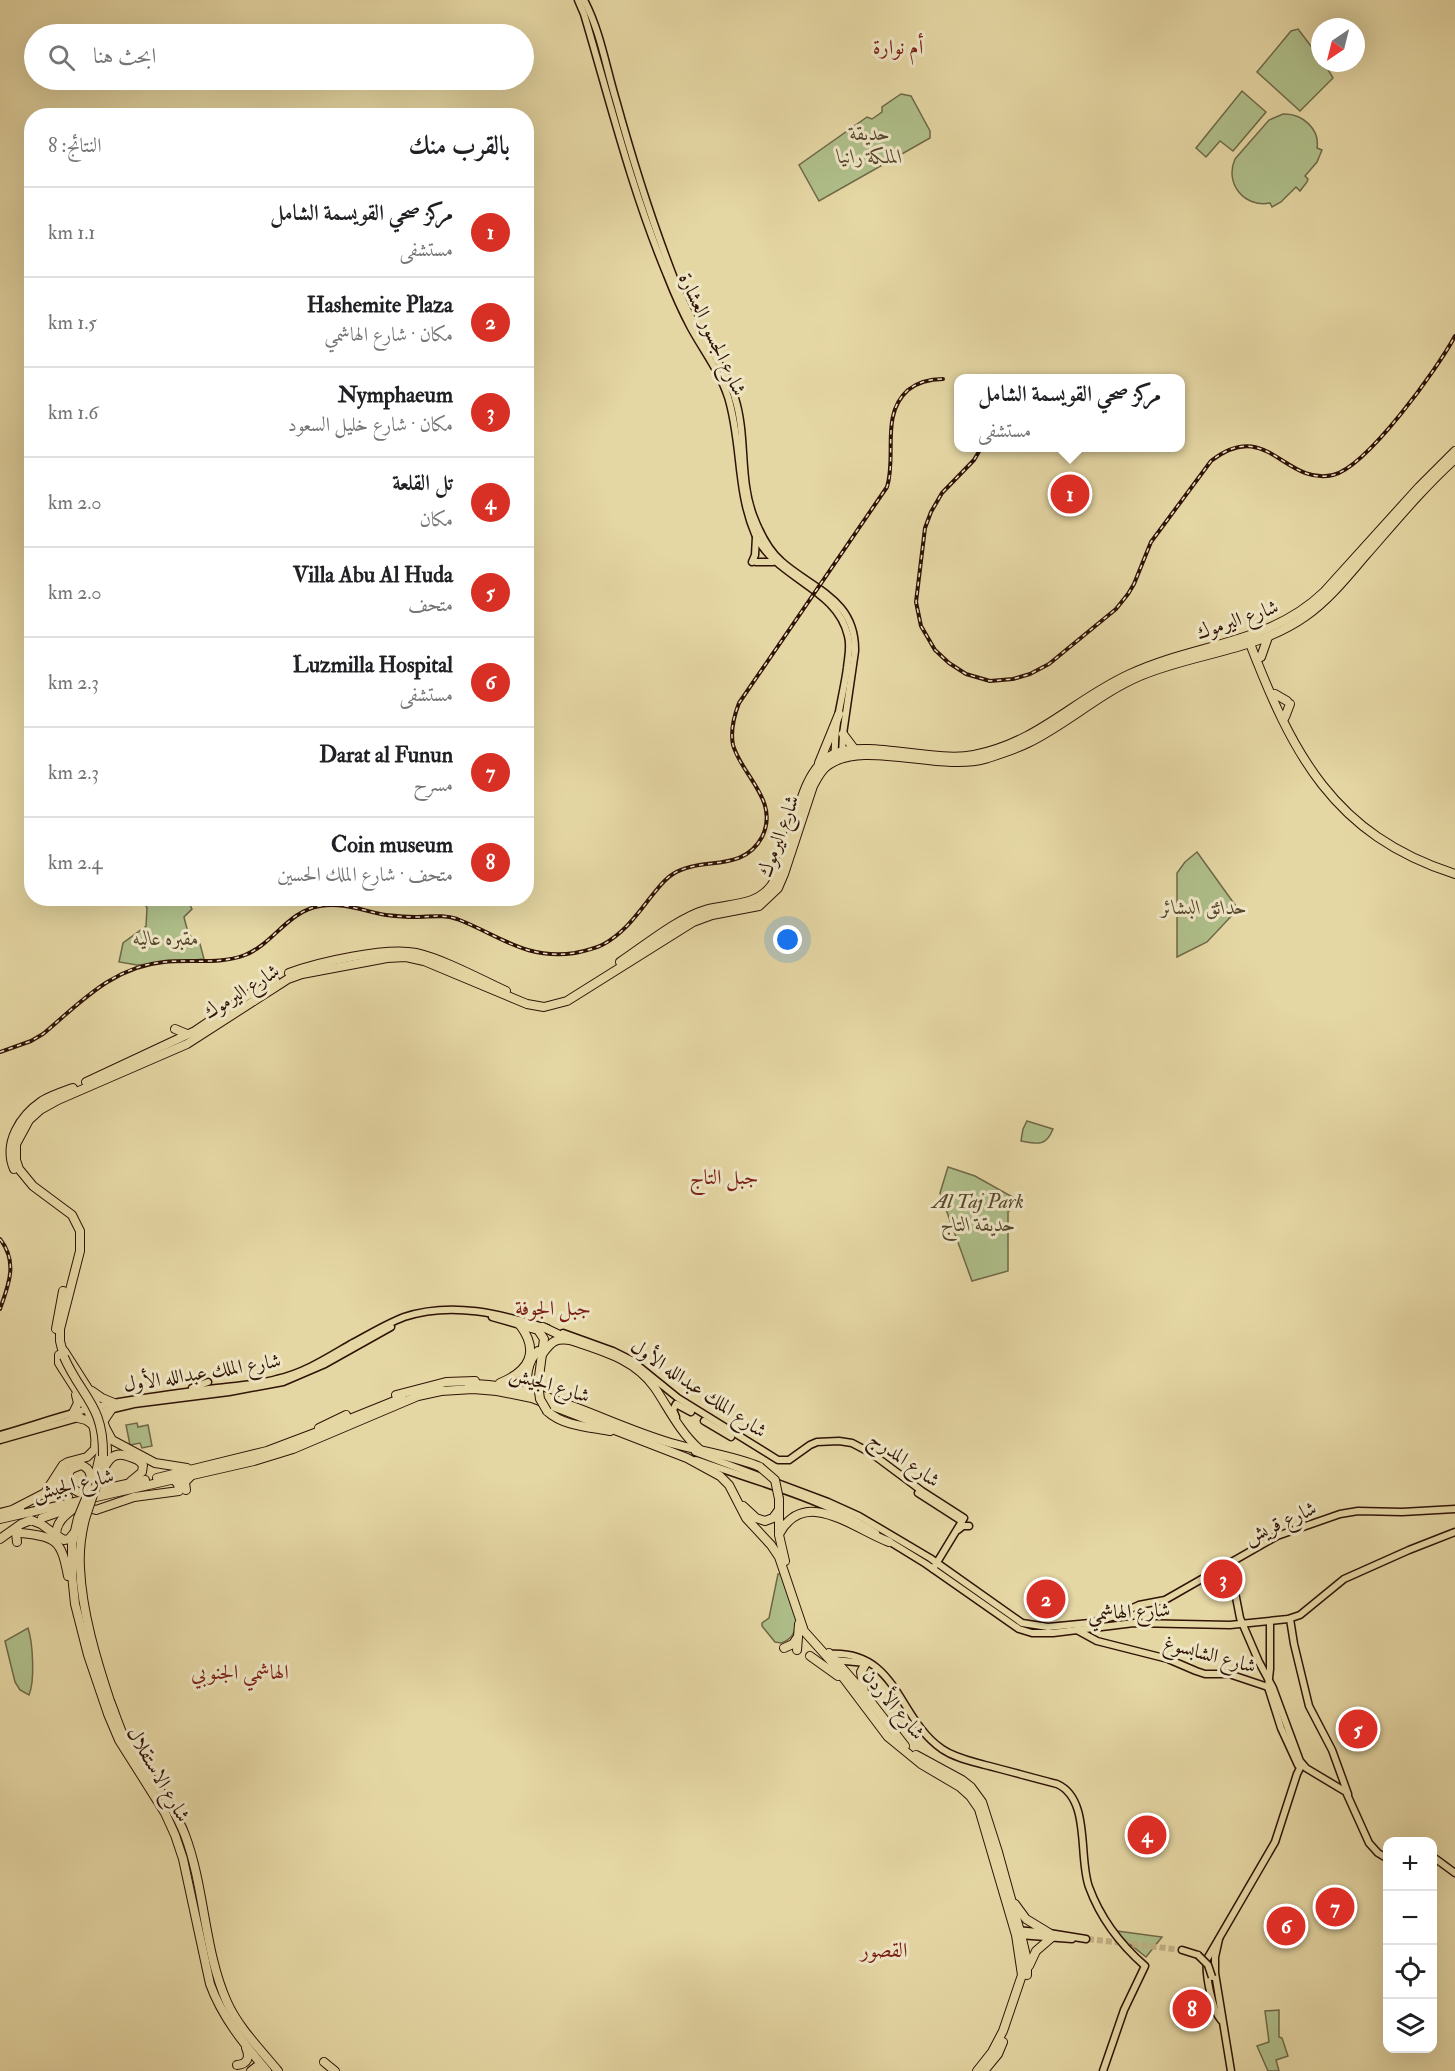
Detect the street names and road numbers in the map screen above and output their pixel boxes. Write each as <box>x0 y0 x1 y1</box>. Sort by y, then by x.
street label: شارع الجسور العشارة <box>669 269 752 402</box>
street label: شارع اليرموك <box>1193 594 1283 650</box>
street label: شارع اليرموك <box>752 792 810 882</box>
street label: شارع اليرموك <box>198 958 287 1029</box>
street label: شارع الملك عبدالله الأول <box>623 1331 773 1447</box>
street label: شارع الملك عبدالله الأول <box>121 1345 283 1402</box>
street label: شارع الجيش <box>505 1360 593 1413</box>
street label: شارع المدرج <box>861 1426 945 1497</box>
street label: شارع الجيش <box>30 1463 117 1511</box>
street label: شارع قريش <box>1240 1495 1322 1554</box>
street label: شارع الهاشمي <box>1087 1597 1171 1632</box>
street label: شارع الشابسوغ <box>1160 1630 1259 1684</box>
street label: شارع الأردن <box>853 1662 933 1748</box>
street label: شارع الاستقلال <box>117 1722 196 1829</box>

